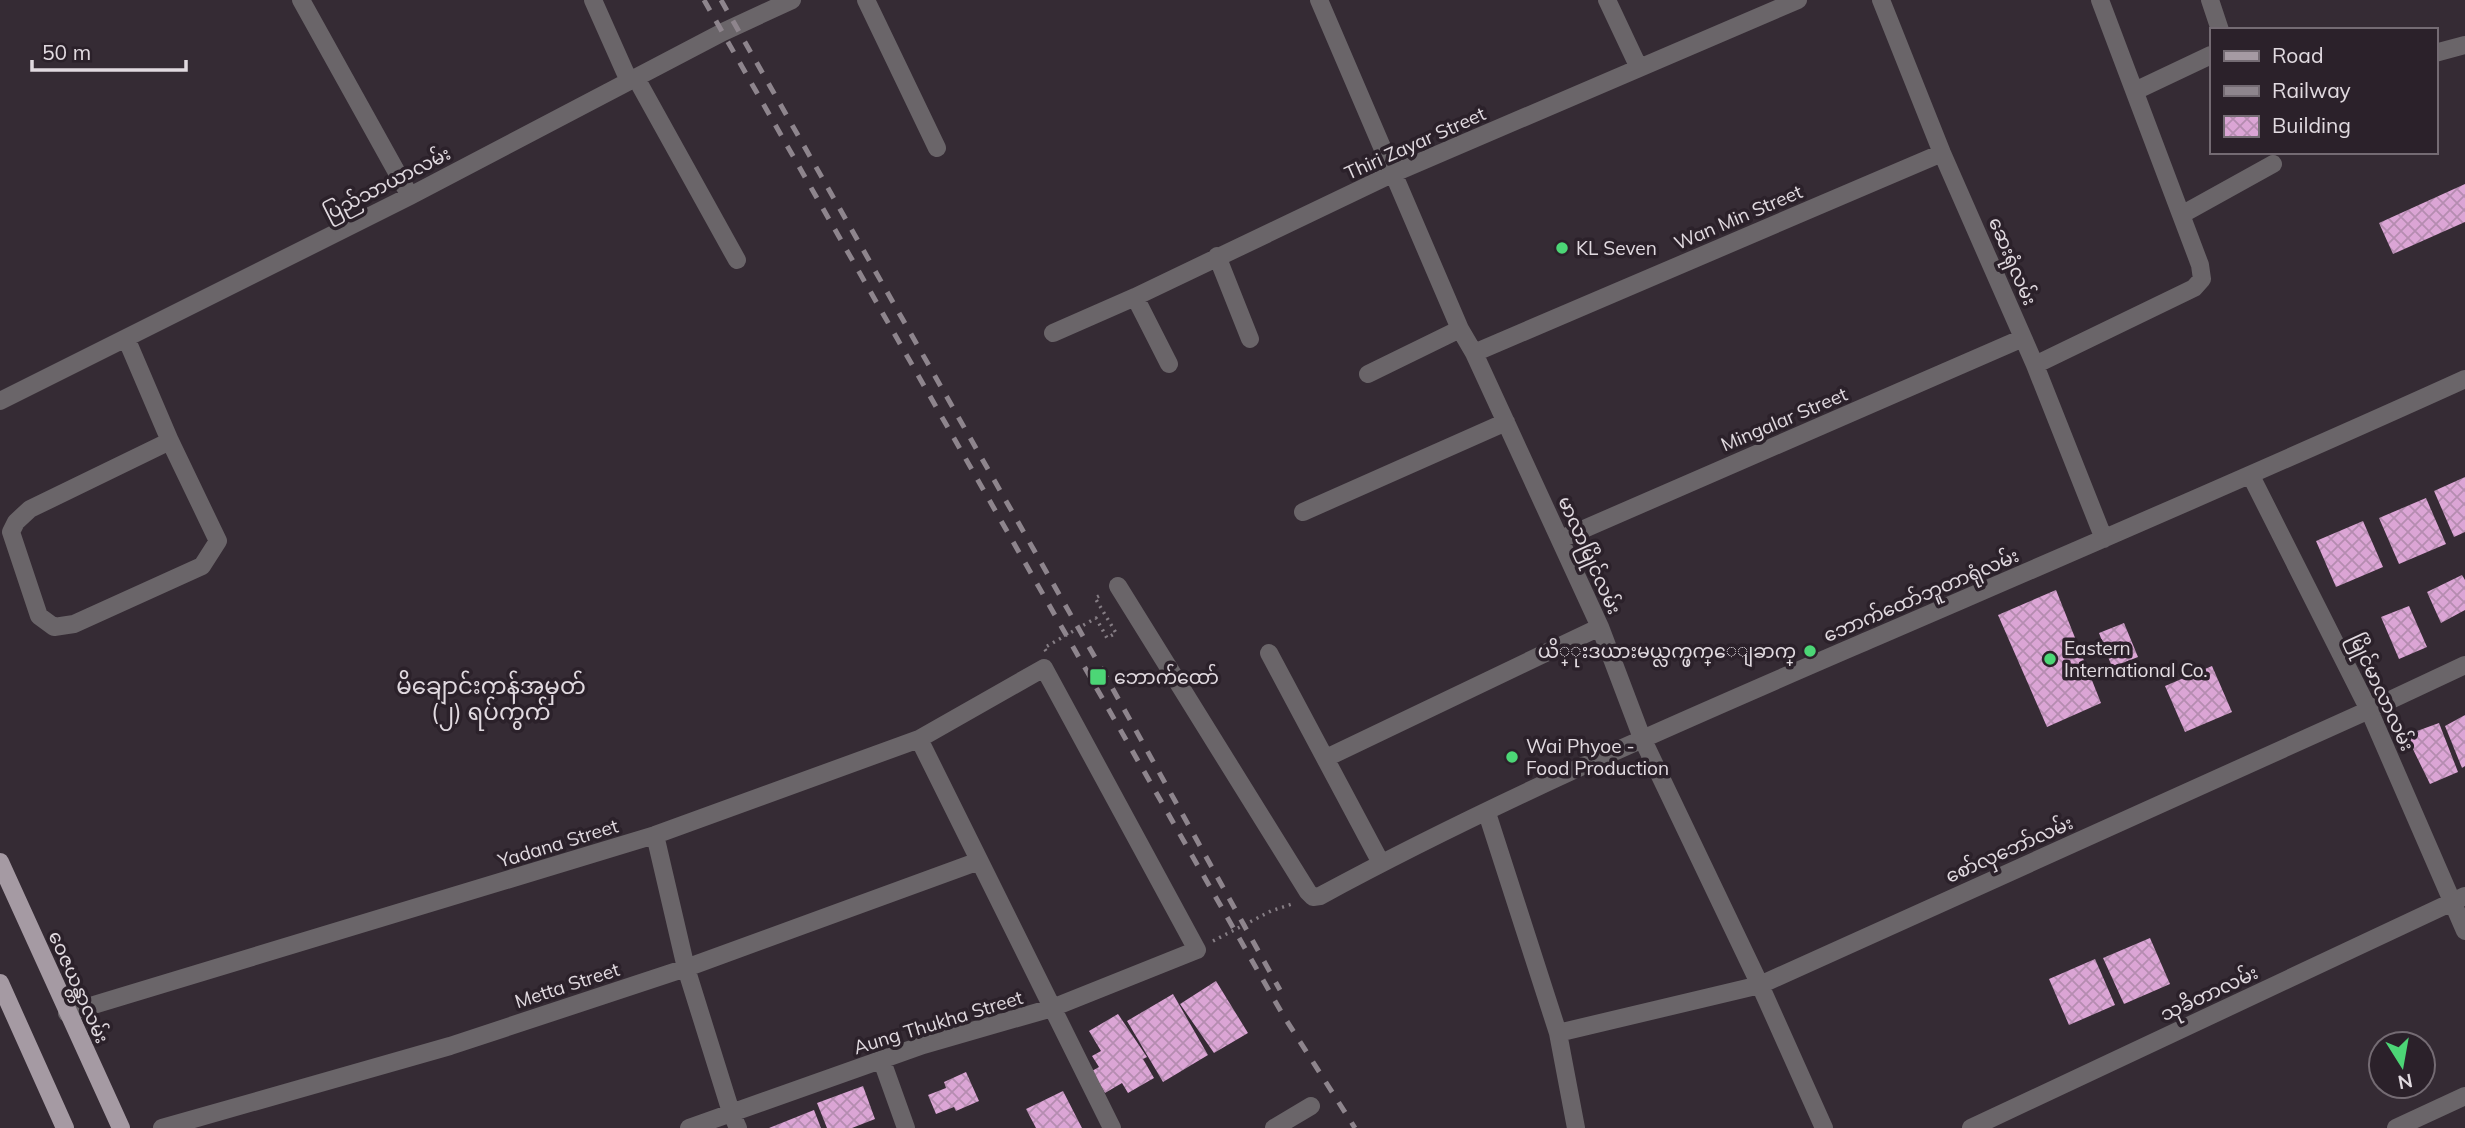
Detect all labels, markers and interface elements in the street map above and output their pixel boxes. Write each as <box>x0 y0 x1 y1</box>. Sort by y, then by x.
scale bar <box>32 28 186 72</box>
legend <box>2210 28 2437 154</box>
text: 50 m <box>42 39 91 65</box>
text: Road <box>2272 42 2323 68</box>
text: Railway <box>2272 77 2351 103</box>
street label: Thiri Zayar Street <box>1341 101 1489 185</box>
text: Building <box>2272 112 2351 138</box>
street label: ပြည်သာယာလမ်း <box>319 139 456 229</box>
street label: Wan Min Street <box>1670 179 1806 255</box>
street label: ဆေးရုံလမ်း <box>1979 213 2044 311</box>
place label: KL Seven <box>1576 236 1657 260</box>
marker: KL Seven <box>1554 240 1570 256</box>
street label: Mingalar Street <box>1717 381 1851 456</box>
street label: မာလာမြိုင်လမ်း <box>1550 491 1629 619</box>
street label: ဘောက်ထော်ဘူတာရုံလမ်း <box>1819 541 2024 652</box>
street label: မြိုင်မာလာလမ်း <box>2341 629 2421 756</box>
place label: Eastern International Co. <box>2064 636 2208 682</box>
place label: ယိ္ုးဒယားမယ္လက္ဖက္ေျခာက္ <box>1538 637 1796 668</box>
marker: ယိ္ုးဒယားမယ္လက္ဖက္ေျခာက္ <box>1802 643 1818 659</box>
marker: Eastern International Co. <box>2042 651 2058 667</box>
place label: ဘောက်ထော် <box>1114 663 1219 689</box>
marker: ဘောက်ထော် <box>1088 667 1108 687</box>
district label: မိချောင်းကန်အမှတ် (၂) ရပ်ကွက် <box>396 670 586 731</box>
place label: Wai Phyoe - Food Production <box>1526 734 1669 780</box>
marker: Wai Phyoe - Food Production <box>1504 749 1520 765</box>
street label: စော်လှဘော်လမ်း <box>1941 808 2079 892</box>
street label: Yadana Street <box>494 813 621 873</box>
street label: ဝေဇယန္တာလမ်း <box>40 926 116 1048</box>
street label: Metta Street <box>512 957 623 1013</box>
street label: သုခိတာလမ်း <box>2155 958 2264 1031</box>
street label: Aung Thukha Street <box>850 985 1026 1059</box>
north arrow <box>2367 1030 2437 1100</box>
text: N <box>2396 1069 2415 1095</box>

